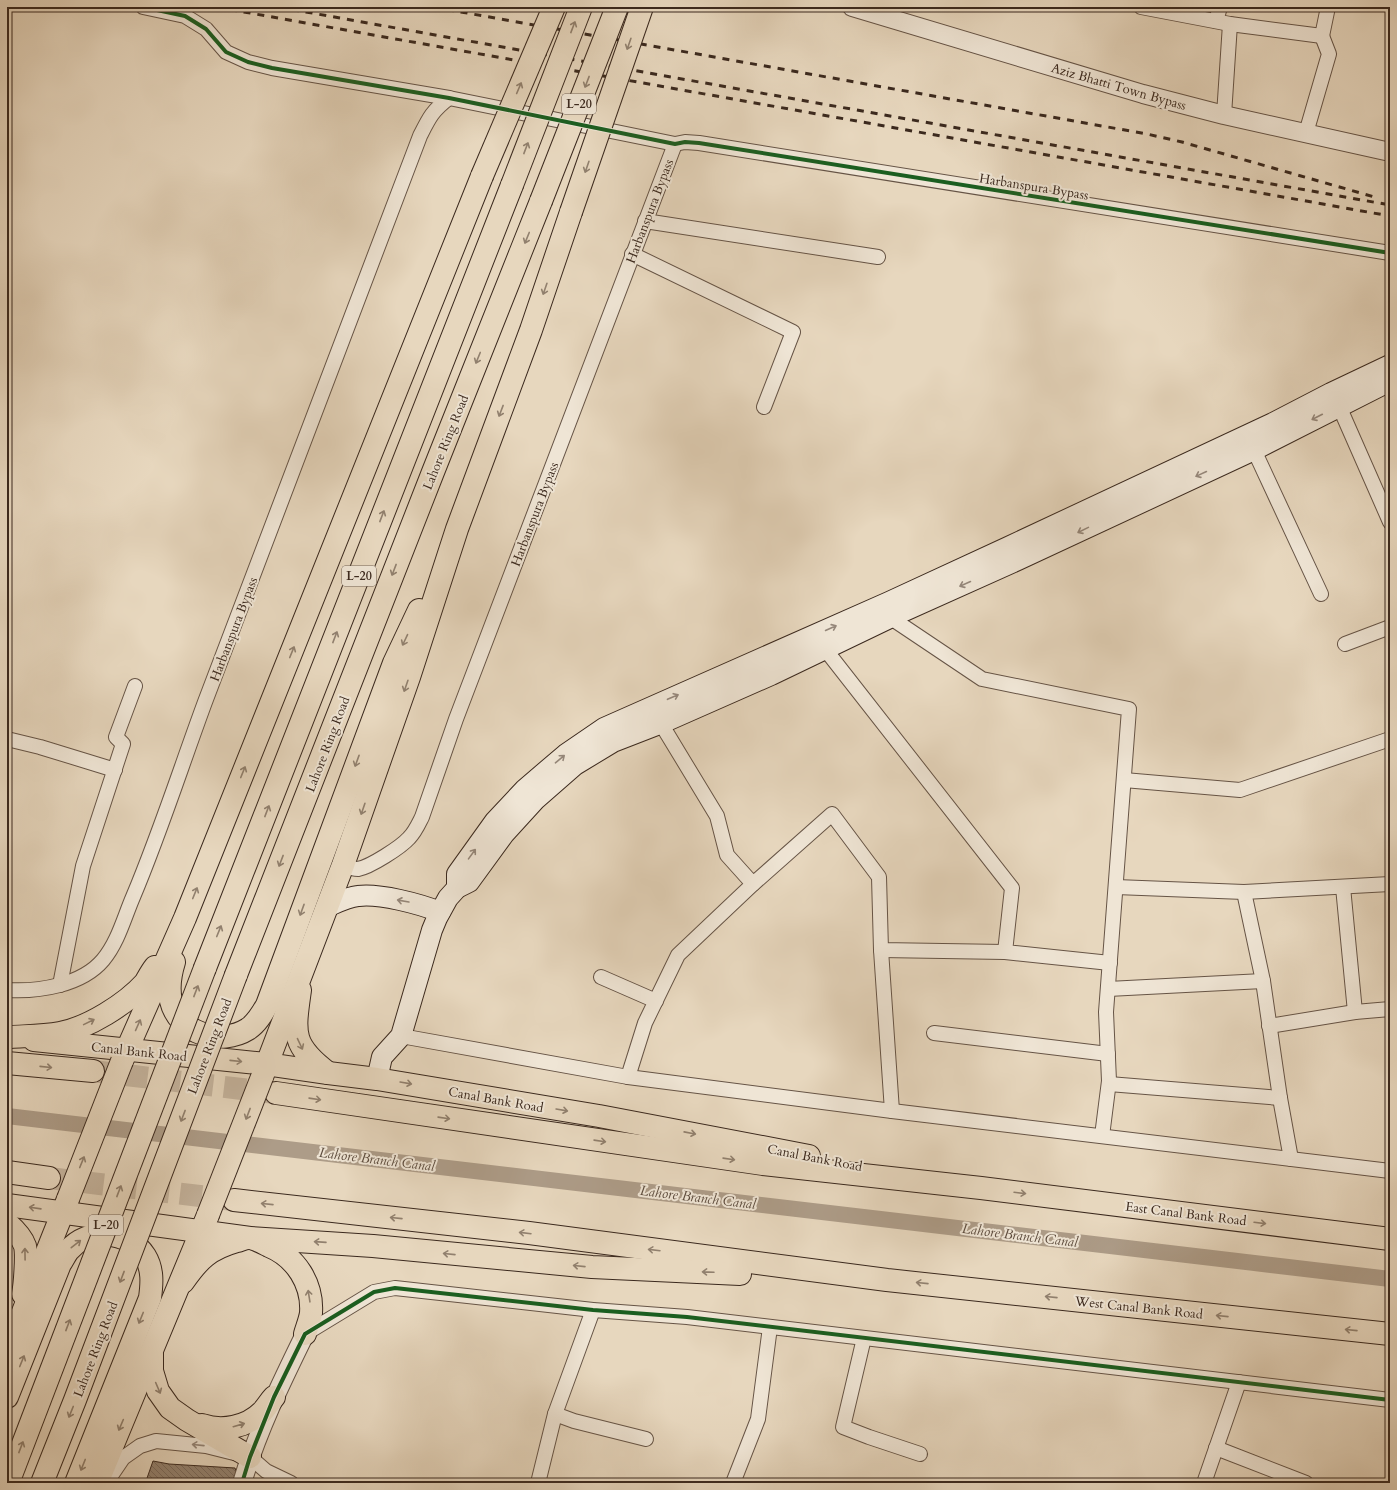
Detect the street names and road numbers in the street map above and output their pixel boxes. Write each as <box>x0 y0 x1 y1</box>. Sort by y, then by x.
street label: Aziz Bhatti Town Bypass <box>1049 59 1188 115</box>
road number: L-20 <box>562 94 596 114</box>
street label: Harbanspura Bypass <box>622 157 678 266</box>
street label: Harbanspura Bypass <box>978 169 1090 205</box>
street label: Lahore Ring Road <box>419 392 473 493</box>
street label: Harbanspura Bypass <box>507 460 563 569</box>
road number: L-20 <box>342 566 376 586</box>
street label: Harbanspura Bypass <box>206 575 262 684</box>
street label: Lahore Ring Road <box>301 694 354 795</box>
street label: Lahore Ring Road <box>183 996 236 1097</box>
street label: Canal Bank Road <box>90 1038 188 1066</box>
street label: Canal Bank Road <box>447 1083 545 1117</box>
street label: Canal Bank Road <box>766 1140 864 1176</box>
street label: East Canal Bank Road <box>1124 1198 1248 1230</box>
road number: L-20 <box>89 1215 123 1235</box>
street label: West Canal Bank Road <box>1073 1292 1204 1324</box>
street label: Lahore Ring Road <box>69 1299 122 1400</box>

